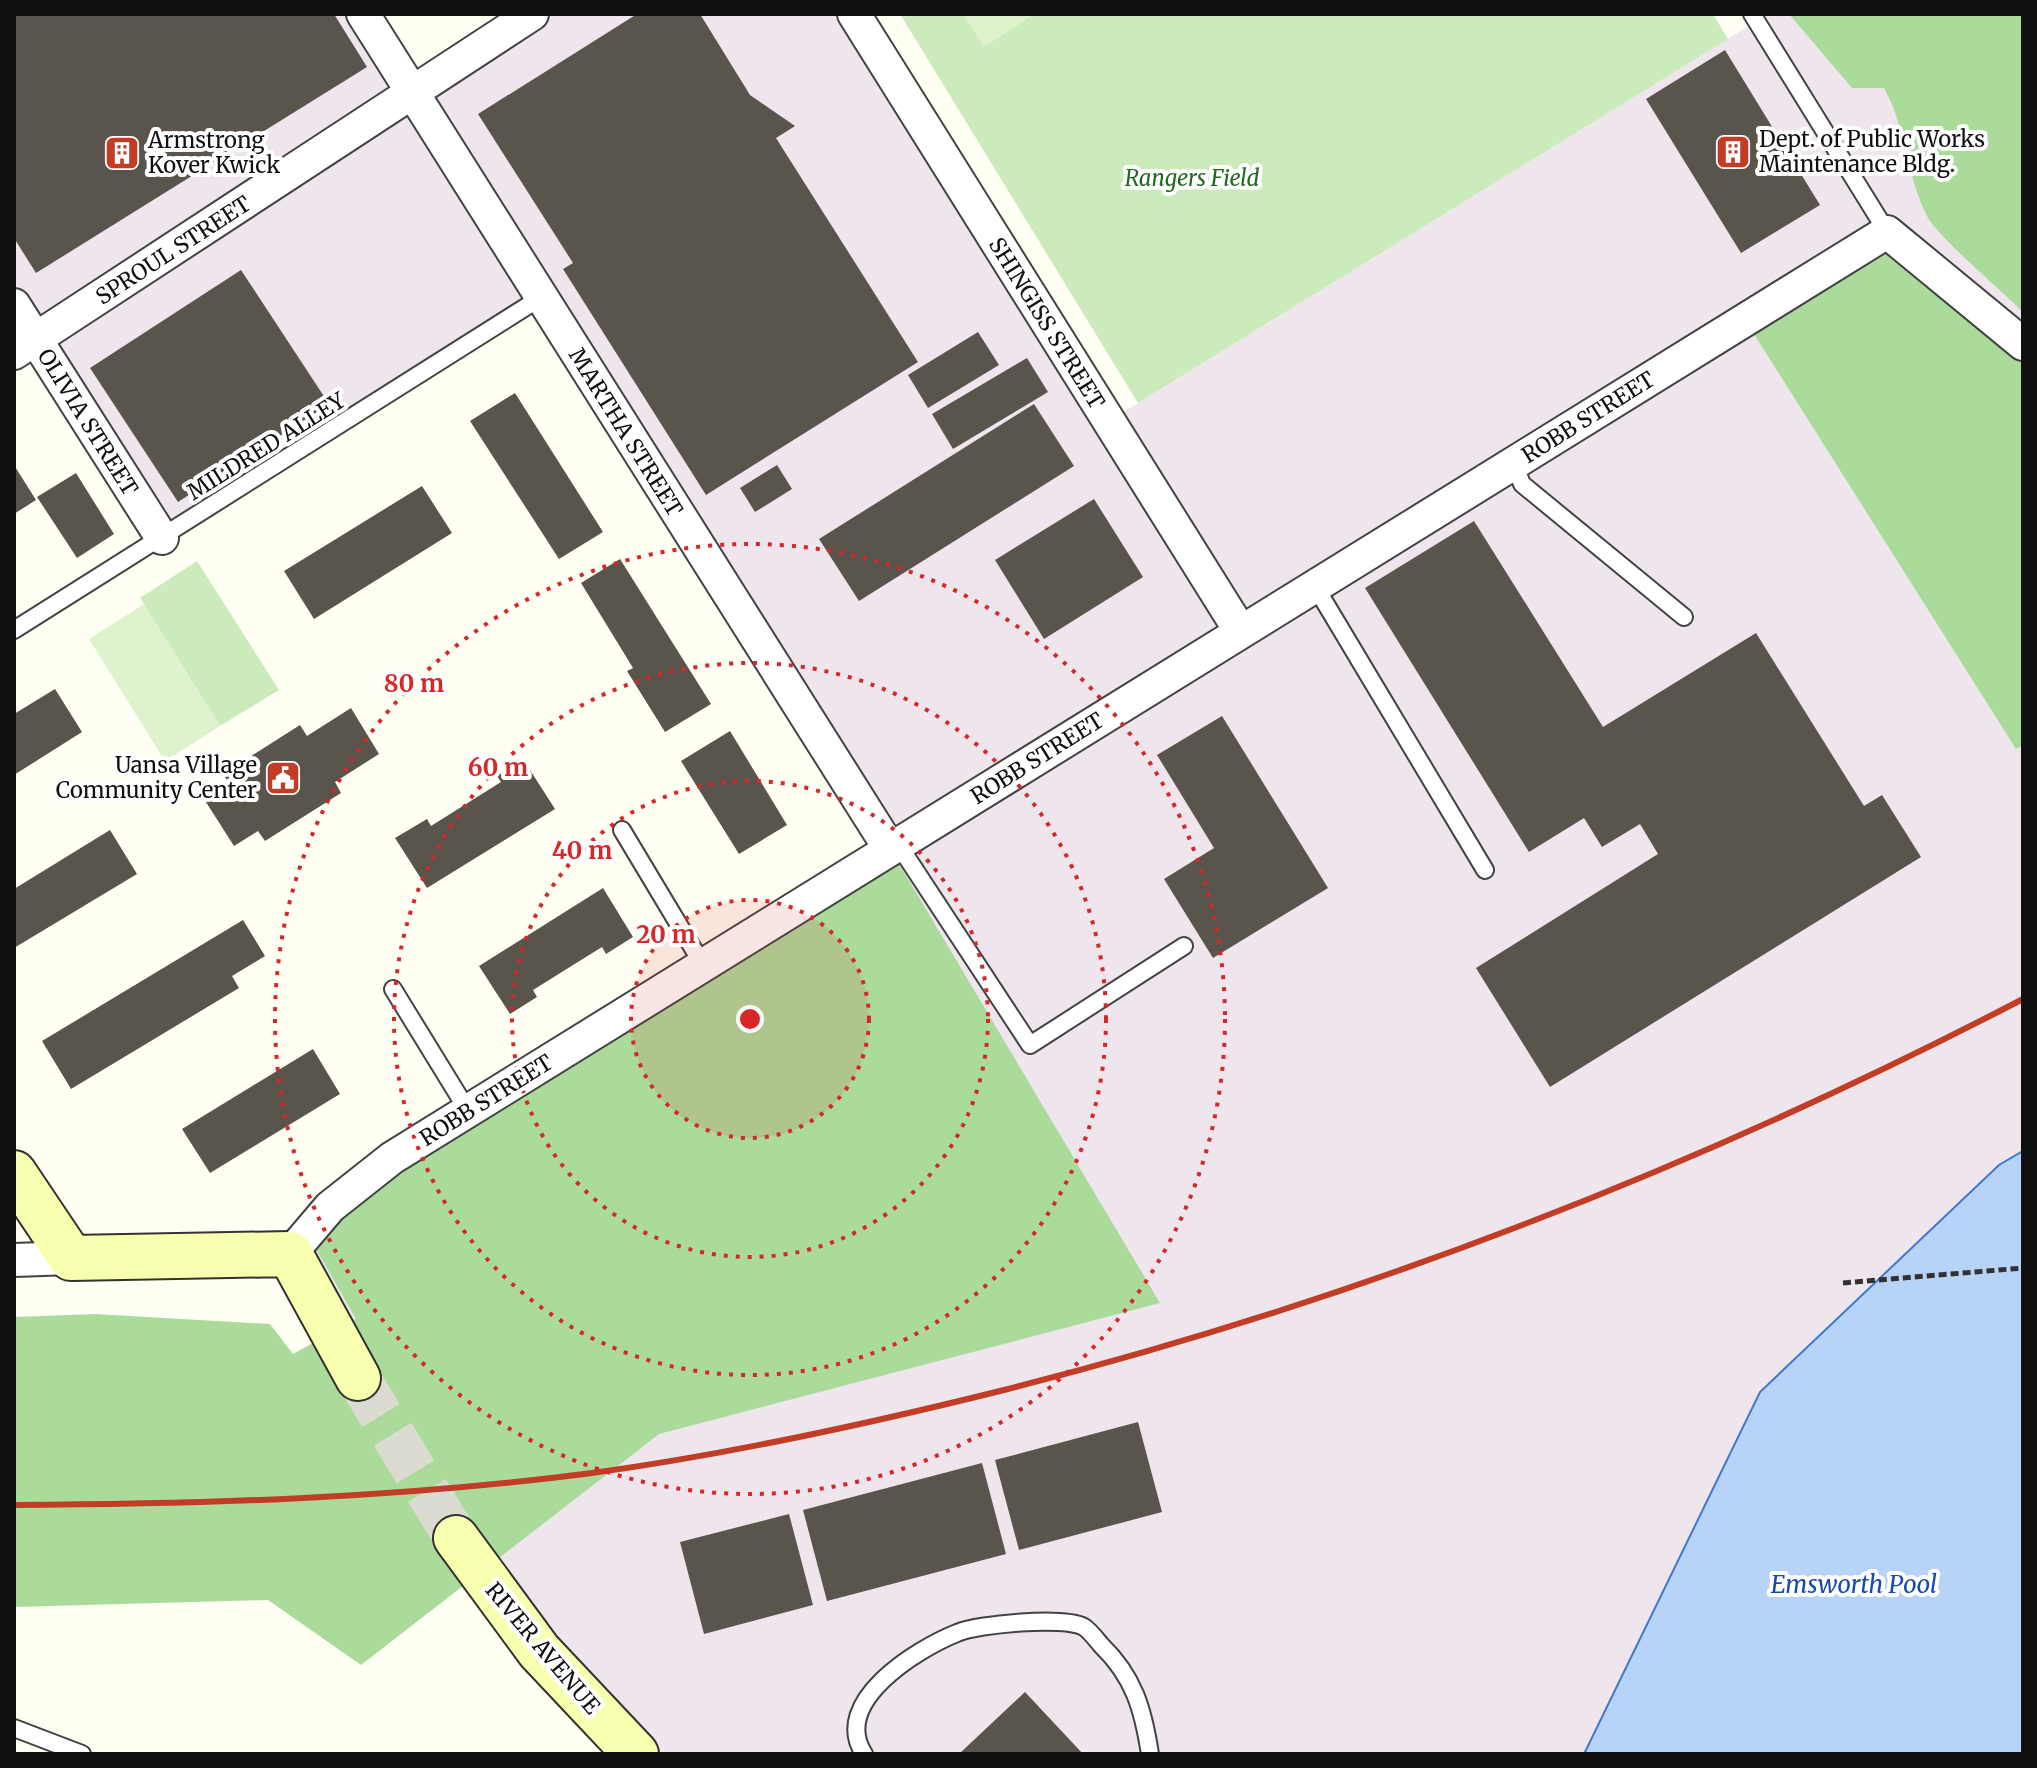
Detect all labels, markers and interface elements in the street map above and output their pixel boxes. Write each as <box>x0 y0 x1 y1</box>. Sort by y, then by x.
place label: Dept. of Public Works Maintenance Bldg. <box>1759 125 1985 178</box>
place label: Armstrong Kover Kwick <box>147 126 280 179</box>
building icon: Dept. of Public Works Maintenance Bldg. <box>1714 133 1752 171</box>
building icon: Armstrong Kover Kwick <box>103 134 141 172</box>
park label: Rangers Field <box>1125 164 1260 192</box>
street label: SPROUL STREET <box>90 189 256 311</box>
street label: SHINGISS STREET <box>983 232 1111 414</box>
street label: OLIVIA STREET <box>32 343 144 501</box>
street label: MARTHA STREET <box>563 343 689 521</box>
street label: ROBB STREET <box>1516 365 1660 469</box>
street label: MILDRED ALLEY <box>182 386 351 506</box>
text: 80 m <box>384 668 444 699</box>
street label: ROBB STREET <box>965 706 1109 810</box>
place label: Uansa Village Community Center <box>56 751 257 804</box>
text: 60 m <box>468 752 528 783</box>
public building icon: Uansa Village Community Center <box>264 759 302 797</box>
text: 40 m <box>552 835 612 866</box>
text: 20 m <box>636 919 696 950</box>
centre of rings <box>736 1005 764 1033</box>
street label: ROBB STREET <box>414 1048 558 1152</box>
water label: Emsworth Pool <box>1771 1569 1937 1600</box>
street label: RIVER AVENUE <box>480 1576 606 1720</box>

